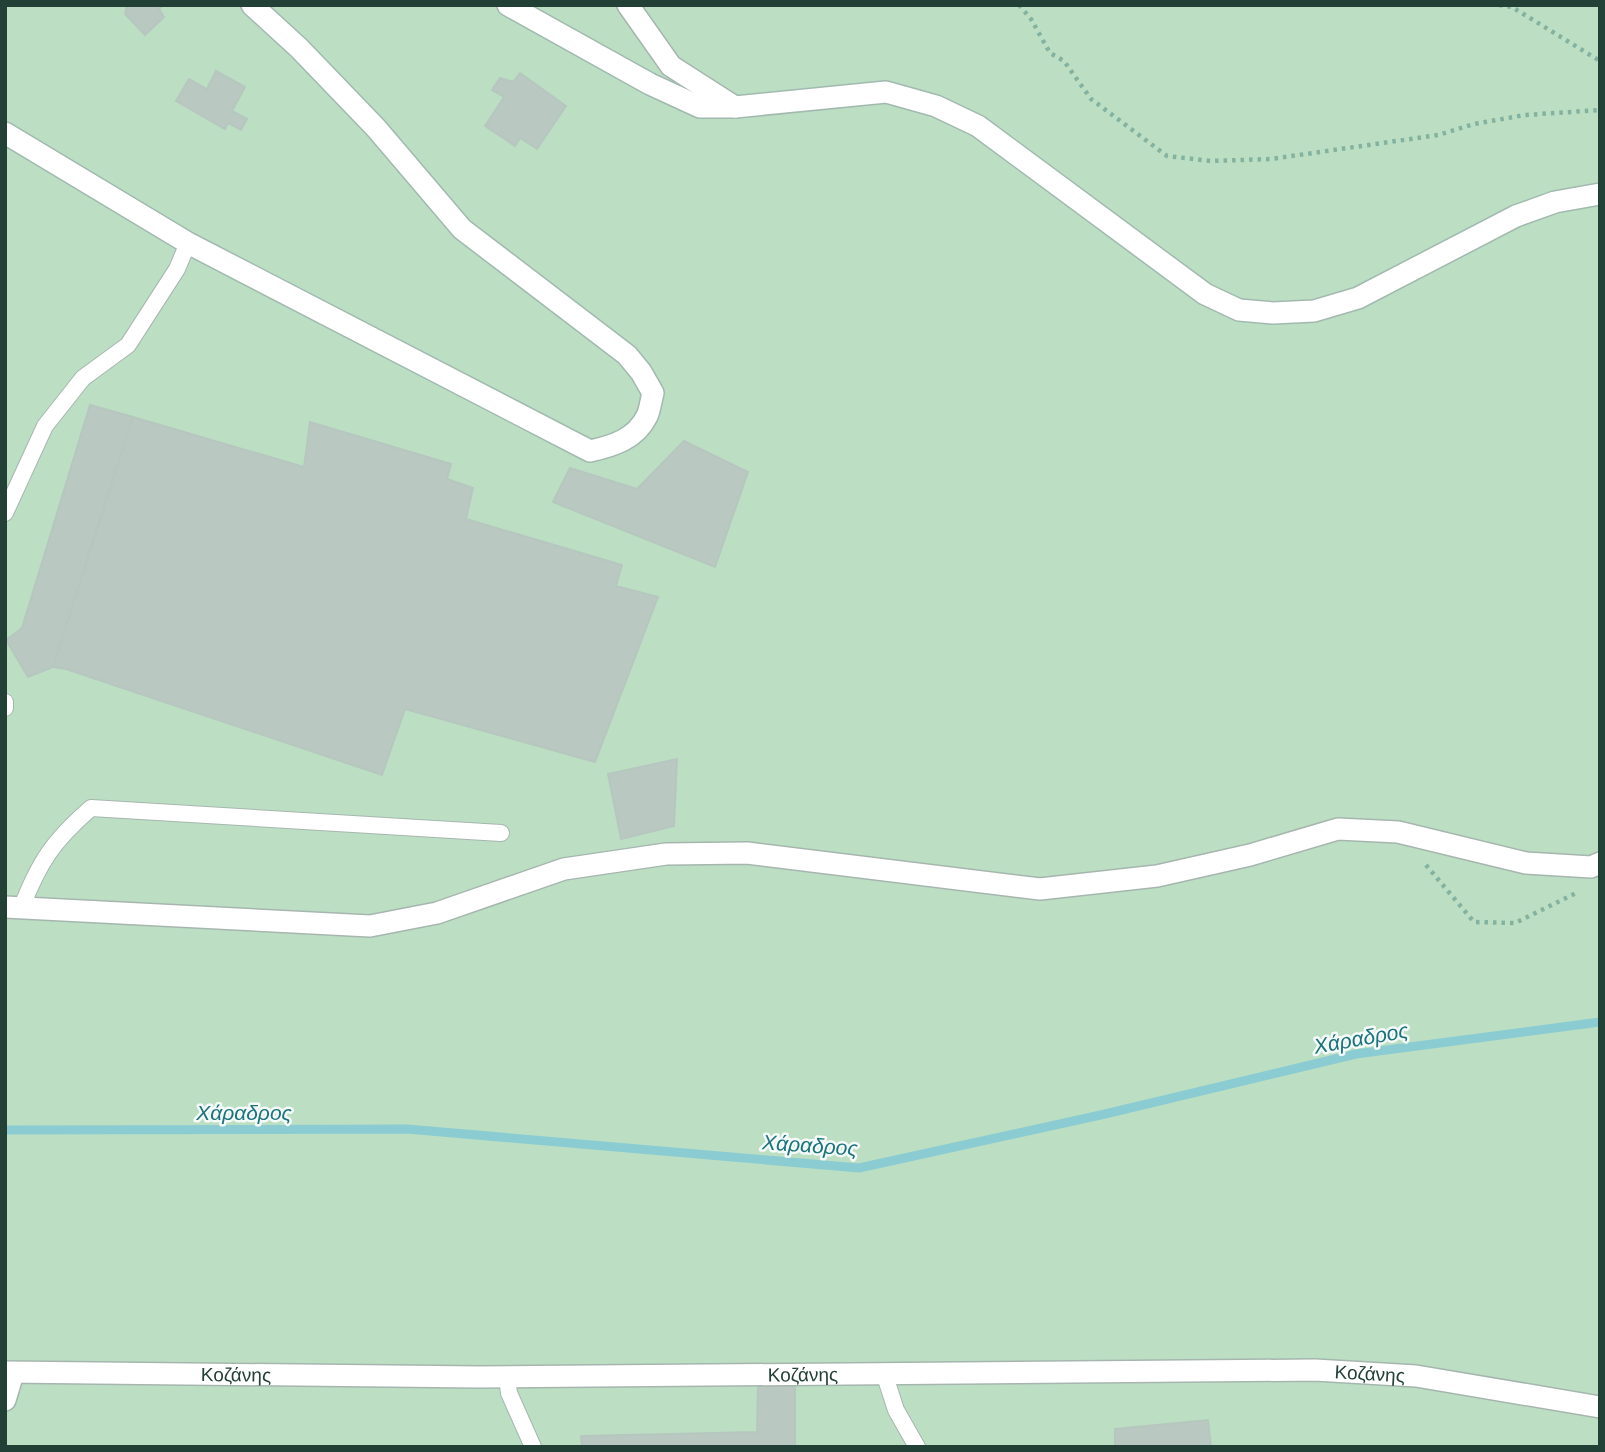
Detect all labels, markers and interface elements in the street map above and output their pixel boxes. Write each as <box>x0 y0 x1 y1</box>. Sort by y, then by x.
water label: Χάραδρος <box>1311 1017 1411 1059</box>
water label: Χάραδρος <box>195 1100 293 1125</box>
water label: Χάραδρος <box>760 1129 859 1161</box>
street label: Κοζάνης <box>1334 1360 1406 1387</box>
street label: Κοζάνης <box>768 1362 838 1386</box>
street label: Κοζάνης <box>201 1363 271 1386</box>

